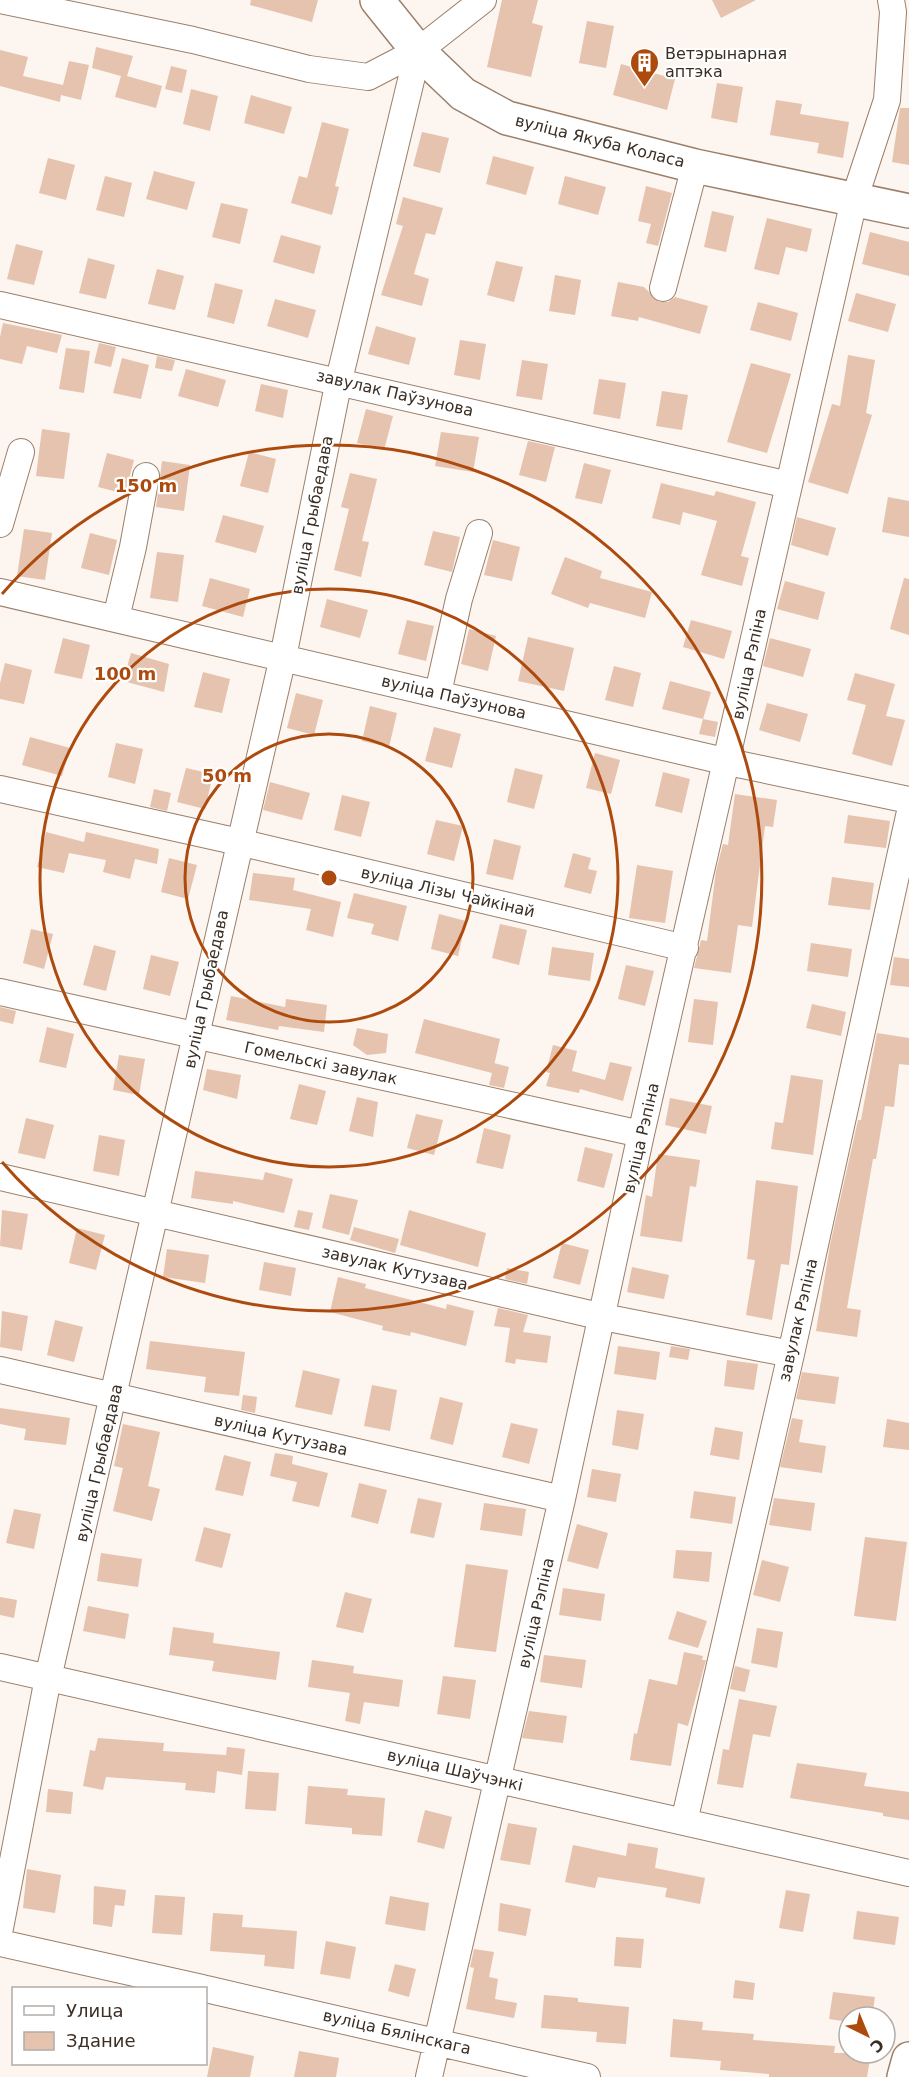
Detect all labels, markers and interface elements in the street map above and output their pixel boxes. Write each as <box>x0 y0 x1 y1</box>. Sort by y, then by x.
place label: Ветэрынарная аптэка <box>665 44 787 81</box>
building icon: Ветэрынарная аптэка <box>628 46 660 88</box>
street label: вуліца Якуба Коласа <box>513 111 687 171</box>
street label: завулак Паўзунова <box>315 366 475 420</box>
street label: вуліца Грыбаедава <box>287 434 337 596</box>
text: 150 m <box>115 475 177 496</box>
street label: вуліца Рэпіна <box>728 607 770 721</box>
text: 100 m <box>94 663 156 684</box>
street label: вуліца Паўзунова <box>380 671 528 723</box>
text: 50 m <box>202 765 252 786</box>
street label: вуліца Лізы Чайкінай <box>359 863 537 921</box>
centre of rings <box>319 868 339 888</box>
street label: вуліца Грыбаедава <box>180 908 232 1070</box>
street label: Гомельскі завулак <box>243 1037 400 1089</box>
street label: вуліца Рэпіна <box>619 1081 663 1195</box>
street label: завулак Кутузава <box>320 1242 470 1294</box>
street label: завулак Рэпіна <box>775 1257 821 1383</box>
street label: вуліца Грыбаедава <box>72 1382 126 1544</box>
street label: вуліца Кутузава <box>212 1410 350 1460</box>
street label: вуліца Рэпіна <box>514 1556 558 1670</box>
street label: вуліца Шаўчэнкі <box>385 1745 525 1795</box>
legend <box>12 1987 207 2065</box>
text: Улица <box>66 2000 123 2021</box>
north arrow <box>837 2005 897 2065</box>
street label: вуліца Бялінскага <box>321 2006 473 2058</box>
text: Здание <box>66 2030 136 2051</box>
text: С <box>866 2035 888 2057</box>

